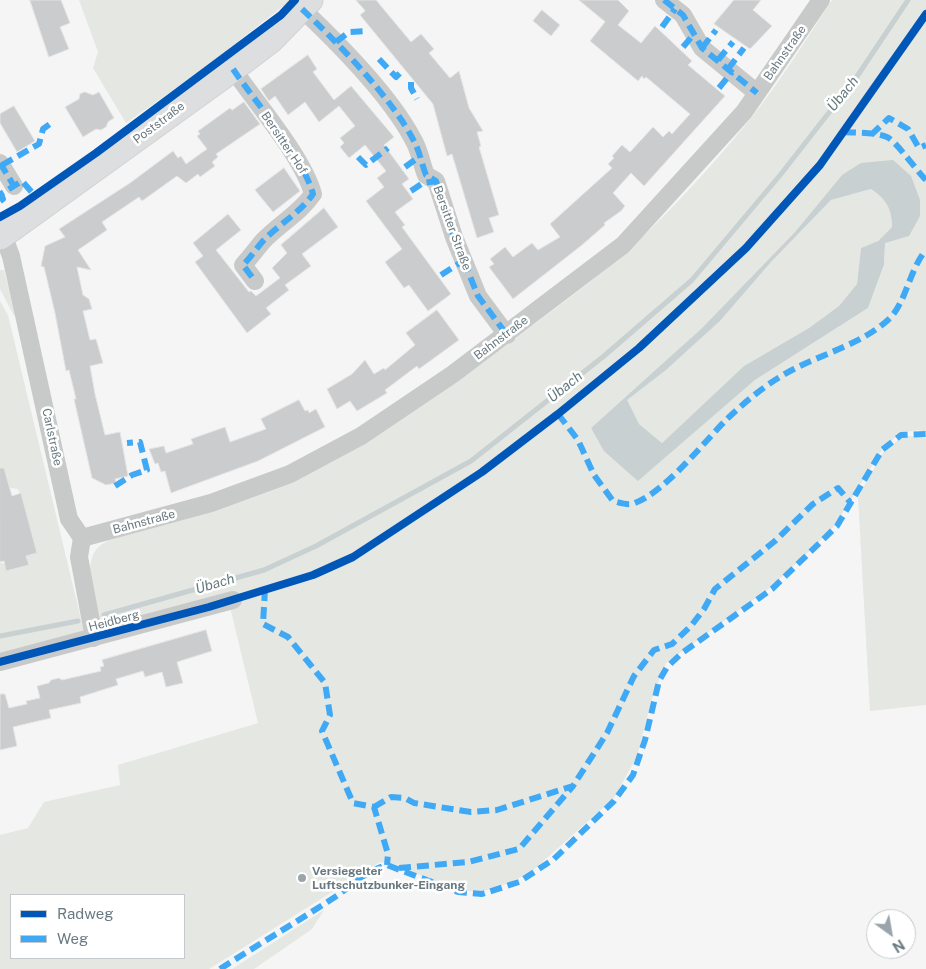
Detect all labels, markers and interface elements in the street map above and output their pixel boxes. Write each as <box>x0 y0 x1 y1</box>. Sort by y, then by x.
street label: Bahnstraße <box>761 23 809 83</box>
water label: Übach <box>824 73 862 115</box>
street label: Poststraße <box>131 99 187 147</box>
street label: Bersitter Hof <box>258 109 310 177</box>
street label: Bersitter Straße <box>430 184 474 272</box>
street label: Bahnstraße <box>471 313 531 363</box>
water label: Übach <box>544 368 586 406</box>
street label: Carlstraße <box>39 407 65 467</box>
street label: Bahnstraße <box>111 507 177 537</box>
water label: Übach <box>193 570 237 598</box>
street label: Heidberg <box>87 607 141 635</box>
place label: Versiegelter Luftschutzbunker-Eingang <box>312 864 465 892</box>
marker: Versiegelter Luftschutzbunker-Eingang <box>296 872 308 884</box>
legend <box>10 894 185 959</box>
text: Radweg <box>57 905 114 922</box>
north arrow <box>866 909 916 959</box>
text: Weg <box>57 930 88 947</box>
text: N <box>890 936 907 956</box>

